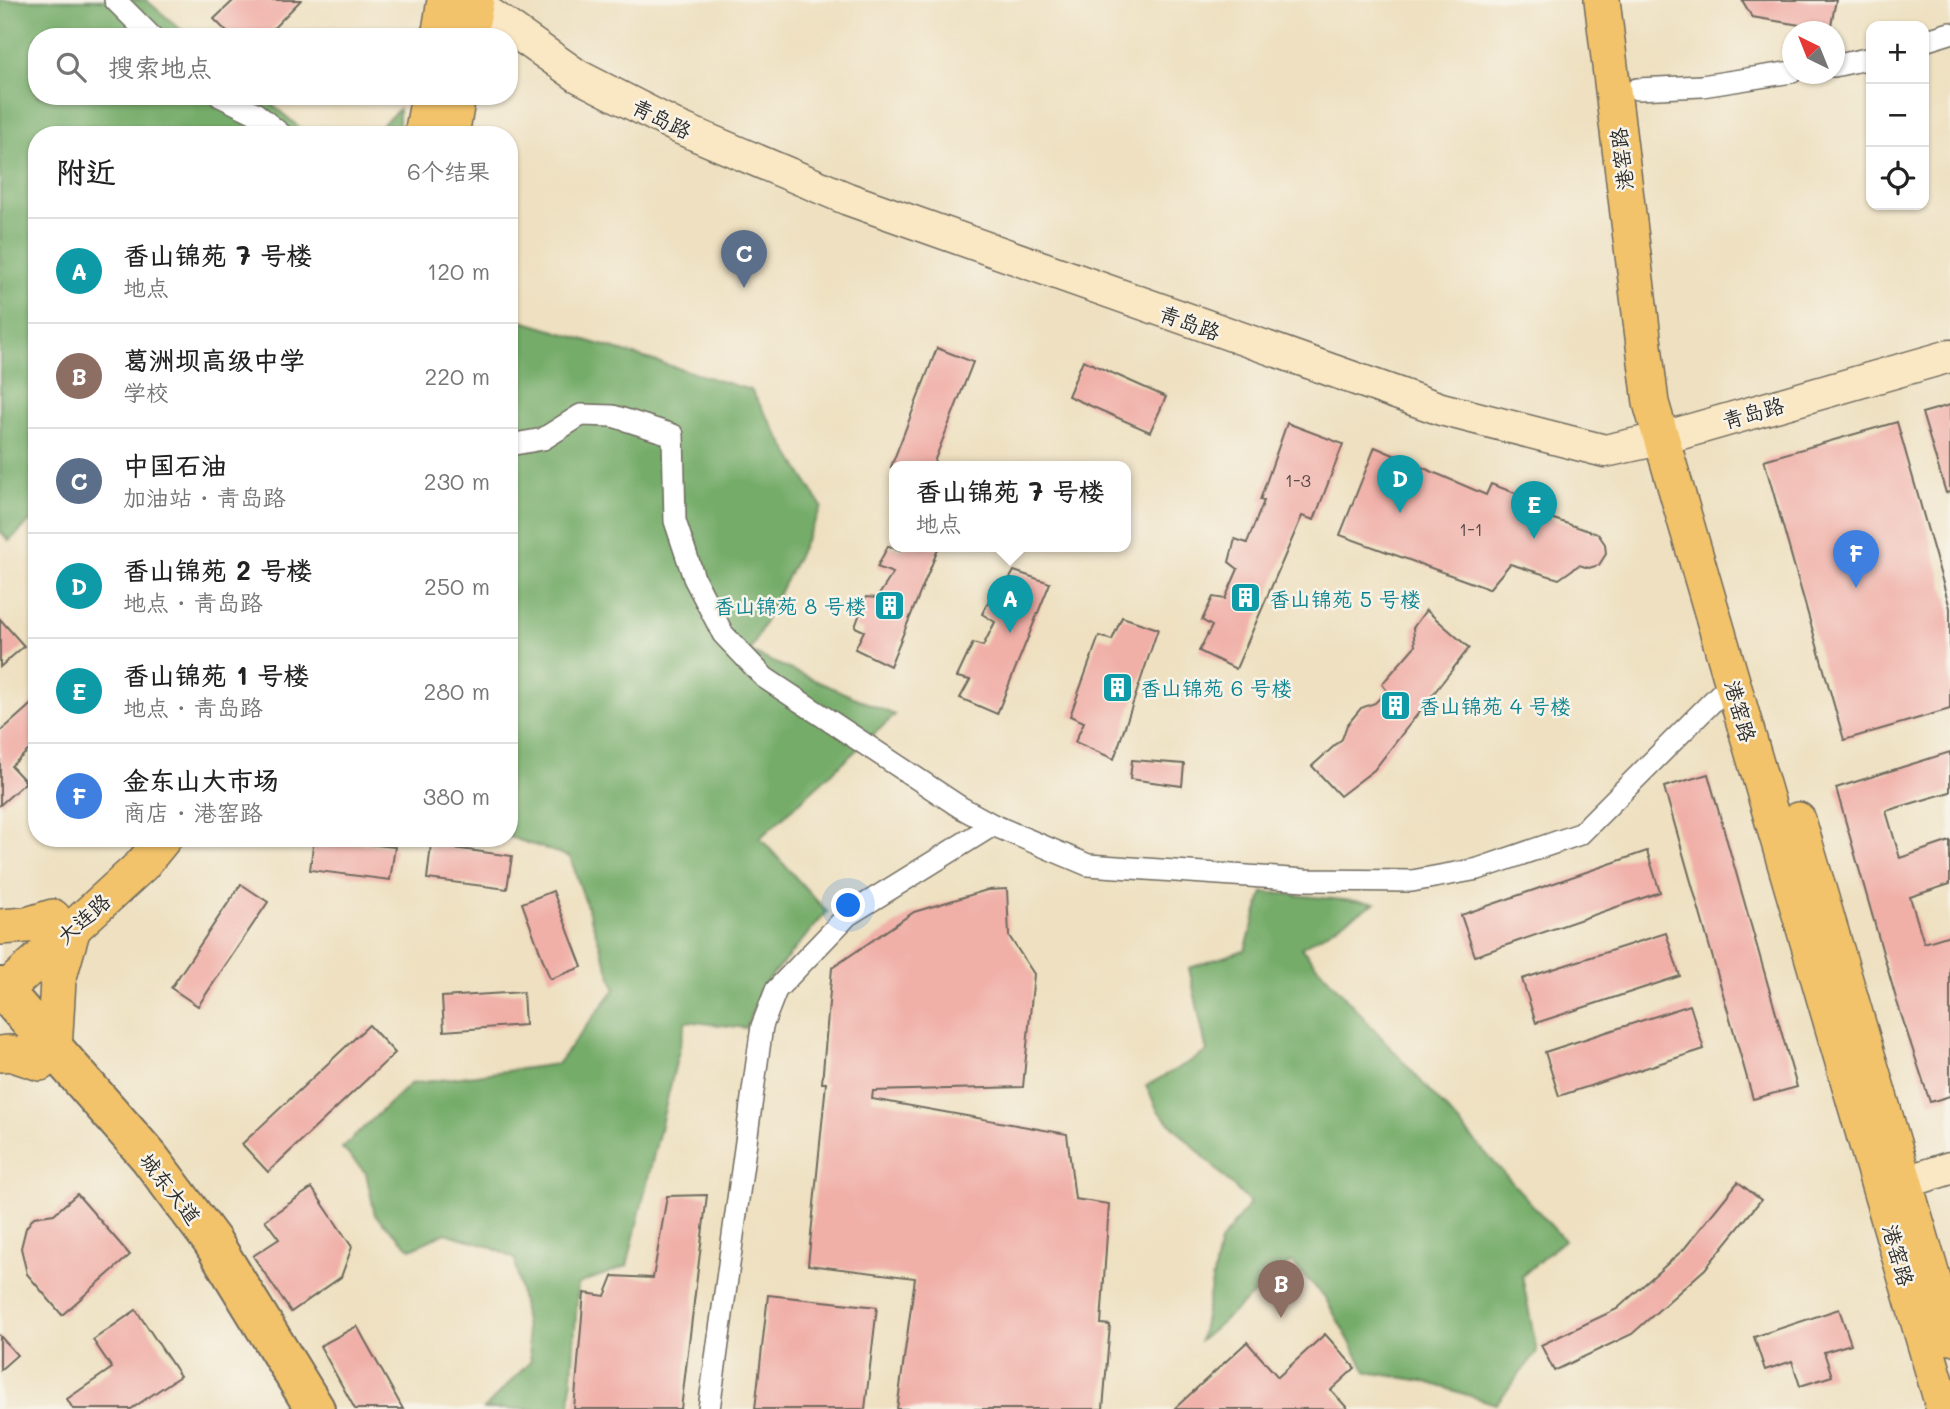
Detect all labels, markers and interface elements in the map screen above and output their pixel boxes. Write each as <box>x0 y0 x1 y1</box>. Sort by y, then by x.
north arrow <box>1782 21 1845 84</box>
map controls <box>1866 21 1929 210</box>
button: + <box>1866 21 1929 84</box>
search box <box>28 28 518 105</box>
icon: search <box>52 48 90 86</box>
text: 搜索地点 <box>108 50 212 84</box>
button: − <box>1866 84 1929 147</box>
street label: 青岛路 <box>628 92 696 144</box>
street label: 港窑路 <box>1604 126 1638 192</box>
button: locate <box>1866 147 1929 210</box>
text: 附近 <box>56 151 116 191</box>
text: 6个结果 <box>407 156 490 186</box>
pin: C <box>721 230 767 288</box>
text: 香山锦苑 7 号楼 <box>123 238 312 272</box>
text: A <box>71 256 87 286</box>
text: 120 m <box>427 256 490 286</box>
text: 地点 <box>123 272 169 302</box>
street label: 青岛路 <box>1156 299 1224 345</box>
text: 葛洲坝高级中学 <box>123 343 305 377</box>
text: B <box>71 361 87 391</box>
text: 220 m <box>424 361 490 391</box>
text: 学校 <box>123 377 169 407</box>
street label: 青岛路 <box>1719 390 1787 434</box>
text: 中国石油 <box>123 448 227 482</box>
pin: D <box>1377 455 1423 513</box>
popup <box>889 461 1131 552</box>
text: C <box>70 466 88 496</box>
text: 230 m <box>424 466 490 496</box>
house number: 1-3 <box>1285 468 1311 492</box>
text: 香山锦苑 7 号楼 <box>915 474 1105 508</box>
pin: E <box>1511 481 1557 539</box>
text: 加油站 · 青岛路 <box>123 482 286 512</box>
text: 地点 <box>915 508 961 538</box>
house number: 1-1 <box>1459 517 1483 541</box>
pin: F <box>1833 530 1879 588</box>
text: 香山锦苑 2 号楼 <box>123 553 312 587</box>
text: D <box>71 571 87 601</box>
text: 250 m <box>424 571 490 601</box>
pin: A <box>987 575 1033 633</box>
building icon: 香山锦苑 5 号楼 <box>1229 581 1263 615</box>
place label: 香山锦苑 5 号楼 <box>1269 585 1421 612</box>
text: 地点 · 青岛路 <box>123 587 263 617</box>
building icon: 香山锦苑 8 号楼 <box>872 588 906 622</box>
place label: 香山锦苑 8 号楼 <box>714 592 866 619</box>
text: 香山锦苑 1 号楼 <box>123 658 309 692</box>
building icon: 香山锦苑 6 号楼 <box>1100 670 1134 704</box>
place label: 香山锦苑 6 号楼 <box>1140 674 1292 701</box>
text: E <box>72 676 86 706</box>
text: 280 m <box>423 676 490 706</box>
street label: 港窑路 <box>1719 677 1763 745</box>
building icon: 香山锦苑 4 号楼 <box>1379 688 1413 722</box>
text: 地点 · 青岛路 <box>123 692 263 722</box>
place label: 香山锦苑 4 号楼 <box>1419 692 1571 719</box>
text: 金东山大市场 <box>123 763 279 797</box>
text: F <box>72 781 86 811</box>
text: 380 m <box>423 781 490 811</box>
text: 商店 · 港窑路 <box>123 797 263 827</box>
street label: 大连路 <box>51 887 115 949</box>
your location <box>831 888 865 922</box>
street label: 城东大道 <box>135 1147 207 1229</box>
street label: 港窑路 <box>1877 1221 1921 1289</box>
pin: B <box>1258 1260 1304 1318</box>

